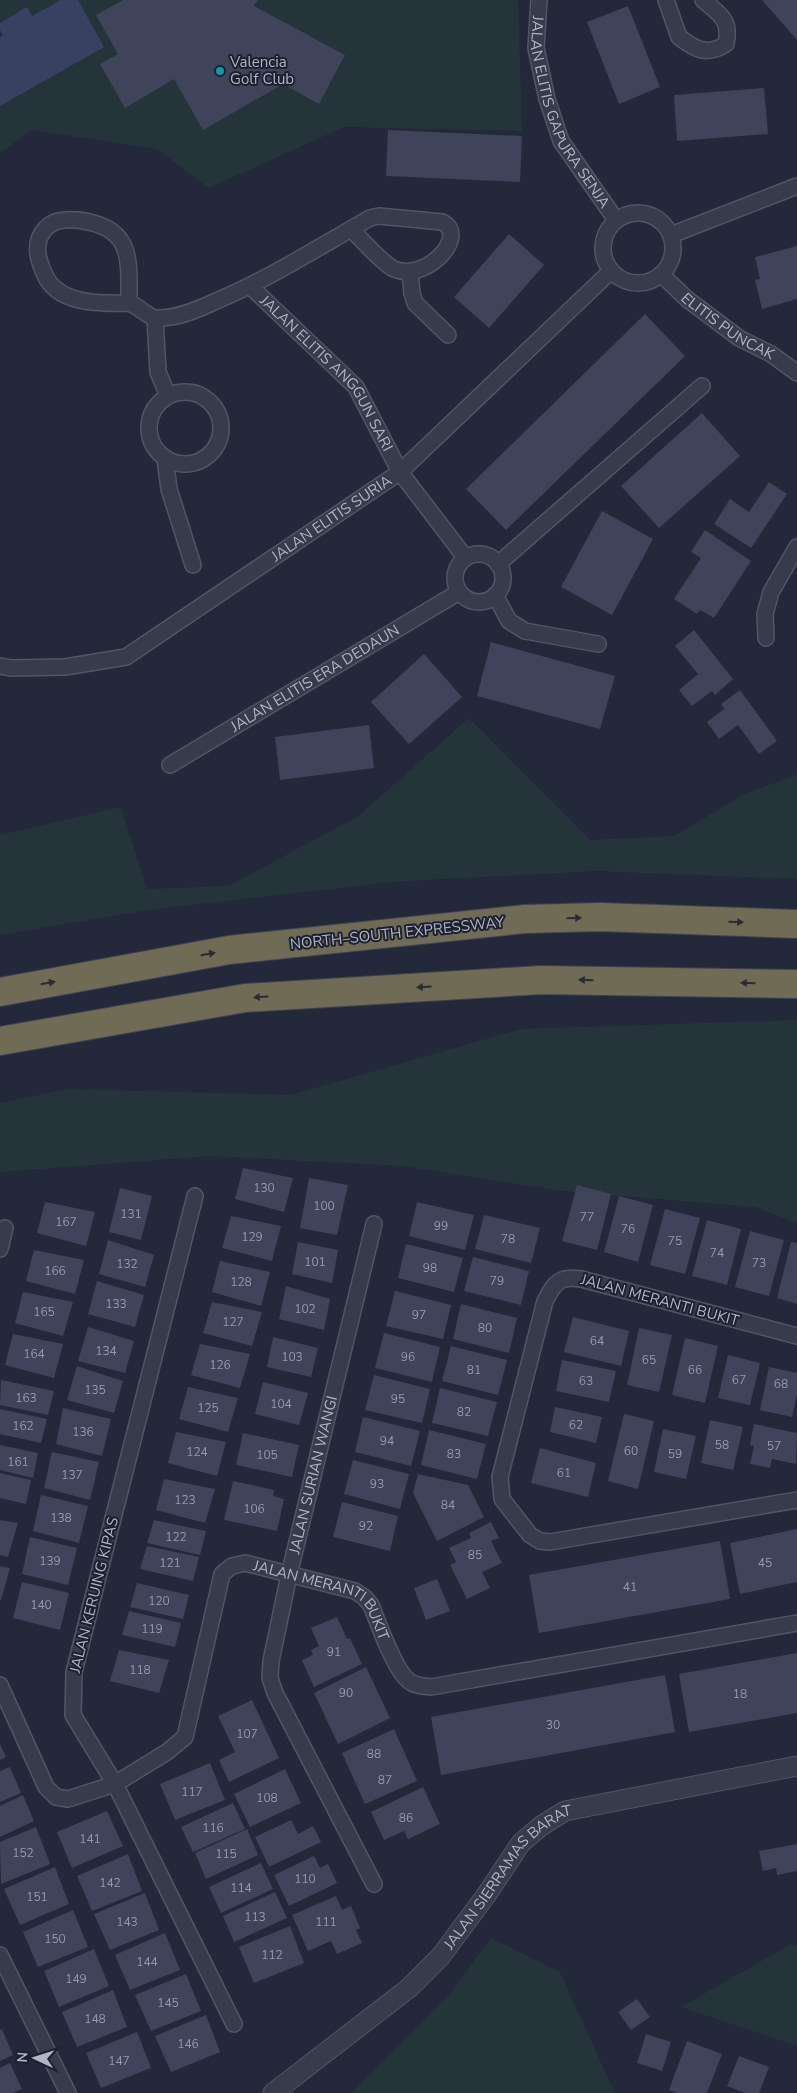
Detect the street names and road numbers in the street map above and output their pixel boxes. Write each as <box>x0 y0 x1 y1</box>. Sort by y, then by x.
street label: JALAN ELITIS GAPURA SENJA <box>526 14 615 212</box>
street label: ELITIS PUNCAK <box>677 288 779 364</box>
street label: JALAN ELITIS ANGGUN SARI <box>255 290 398 455</box>
street label: JALAN ELITIS SURIA <box>267 470 396 567</box>
street label: JALAN ELITIS ERA DEDAUN <box>226 620 403 737</box>
street label: NORTH–SOUTH EXPRESSWAY <box>289 912 506 954</box>
street label: JALAN MERANTI BUKIT <box>578 1269 741 1331</box>
street label: JALAN SURIAN WANGI <box>284 1394 342 1557</box>
street label: JALAN KERUING KIPAS <box>65 1515 123 1676</box>
street label: JALAN MERANTI BUKIT <box>250 1555 394 1643</box>
street label: JALAN SIERRAMAS BARAT <box>439 1800 573 1954</box>

